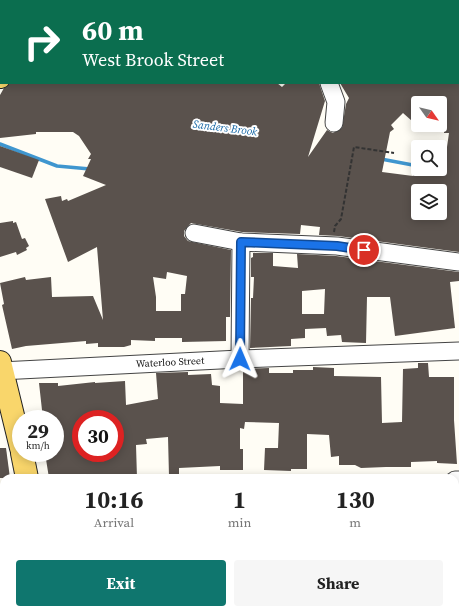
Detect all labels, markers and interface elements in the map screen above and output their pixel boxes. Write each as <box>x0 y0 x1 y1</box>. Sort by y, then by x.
text: 60 m <box>82 11 144 49</box>
icon: right <box>16 16 68 68</box>
text: West Brook Street <box>82 47 224 72</box>
north arrow <box>411 96 447 132</box>
map controls <box>411 96 447 220</box>
water label: Sanders Brook <box>192 117 259 139</box>
button: search <box>411 140 447 176</box>
button: layers <box>411 184 447 220</box>
pin <box>347 233 381 267</box>
icon: arrive <box>353 239 375 261</box>
position arrow <box>219 338 261 380</box>
street label: Waterloo Street <box>135 354 205 370</box>
speed limit sign: 30 <box>72 410 124 462</box>
text: 29 <box>27 417 49 445</box>
text: km/h <box>26 439 50 452</box>
text: 10:16 <box>84 483 144 516</box>
text: 1 <box>233 483 246 516</box>
text: 130 <box>336 483 375 516</box>
text: Arrival <box>94 514 134 531</box>
text: min <box>228 514 251 531</box>
text: m <box>349 514 361 531</box>
button: Exit <box>16 560 226 606</box>
button: Share <box>234 560 443 606</box>

